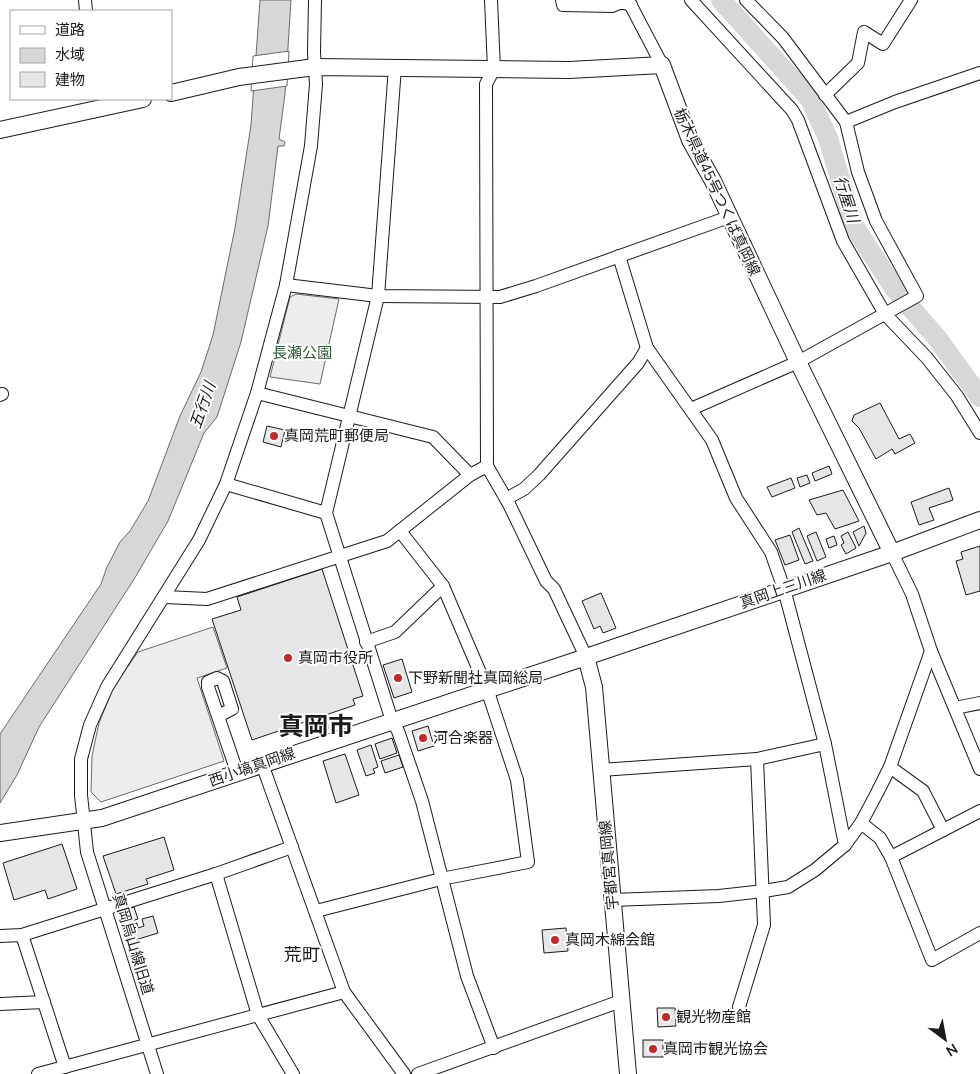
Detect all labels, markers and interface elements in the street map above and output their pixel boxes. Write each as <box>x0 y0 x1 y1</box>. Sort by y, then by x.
legend <box>10 10 172 100</box>
text: 道路 <box>55 20 85 39</box>
text: 水域 <box>55 45 85 64</box>
text: 建物 <box>55 70 85 89</box>
street label: 栃木県道45号つくば真岡線 <box>670 105 765 279</box>
water label: 行屋川 <box>830 173 865 227</box>
park label: 長瀬公園 <box>272 343 332 362</box>
water label: 五行川 <box>185 377 220 431</box>
place label: 真岡荒町郵便局 <box>284 426 389 445</box>
marker: 真岡荒町郵便局 <box>268 430 280 442</box>
street label: 真岡上三川線 <box>737 565 828 612</box>
place label: 真岡市役所 <box>298 648 373 667</box>
marker: 真岡市役所 <box>282 652 294 664</box>
place label: 下野新聞社真岡総局 <box>408 668 543 687</box>
marker: 下野新聞社真岡総局 <box>392 672 404 684</box>
district label: 真岡市 <box>278 710 354 741</box>
place label: 河合楽器 <box>433 728 493 747</box>
marker: 河合楽器 <box>417 732 429 744</box>
street label: 西小塙真岡線 <box>206 743 297 790</box>
street label: 宇都宮真岡線 <box>595 819 622 911</box>
street label: 真岡烏山線旧道 <box>109 891 158 997</box>
place label: 真岡木綿会館 <box>565 930 655 949</box>
marker: 真岡木綿会館 <box>549 934 561 946</box>
district label: 荒町 <box>284 943 320 966</box>
place label: 観光物産館 <box>676 1007 751 1026</box>
marker: 観光物産館 <box>660 1011 672 1023</box>
north arrow <box>920 1014 970 1064</box>
place label: 真岡市観光協会 <box>663 1039 768 1058</box>
text: N <box>943 1040 961 1060</box>
marker: 真岡市観光協会 <box>647 1043 659 1055</box>

